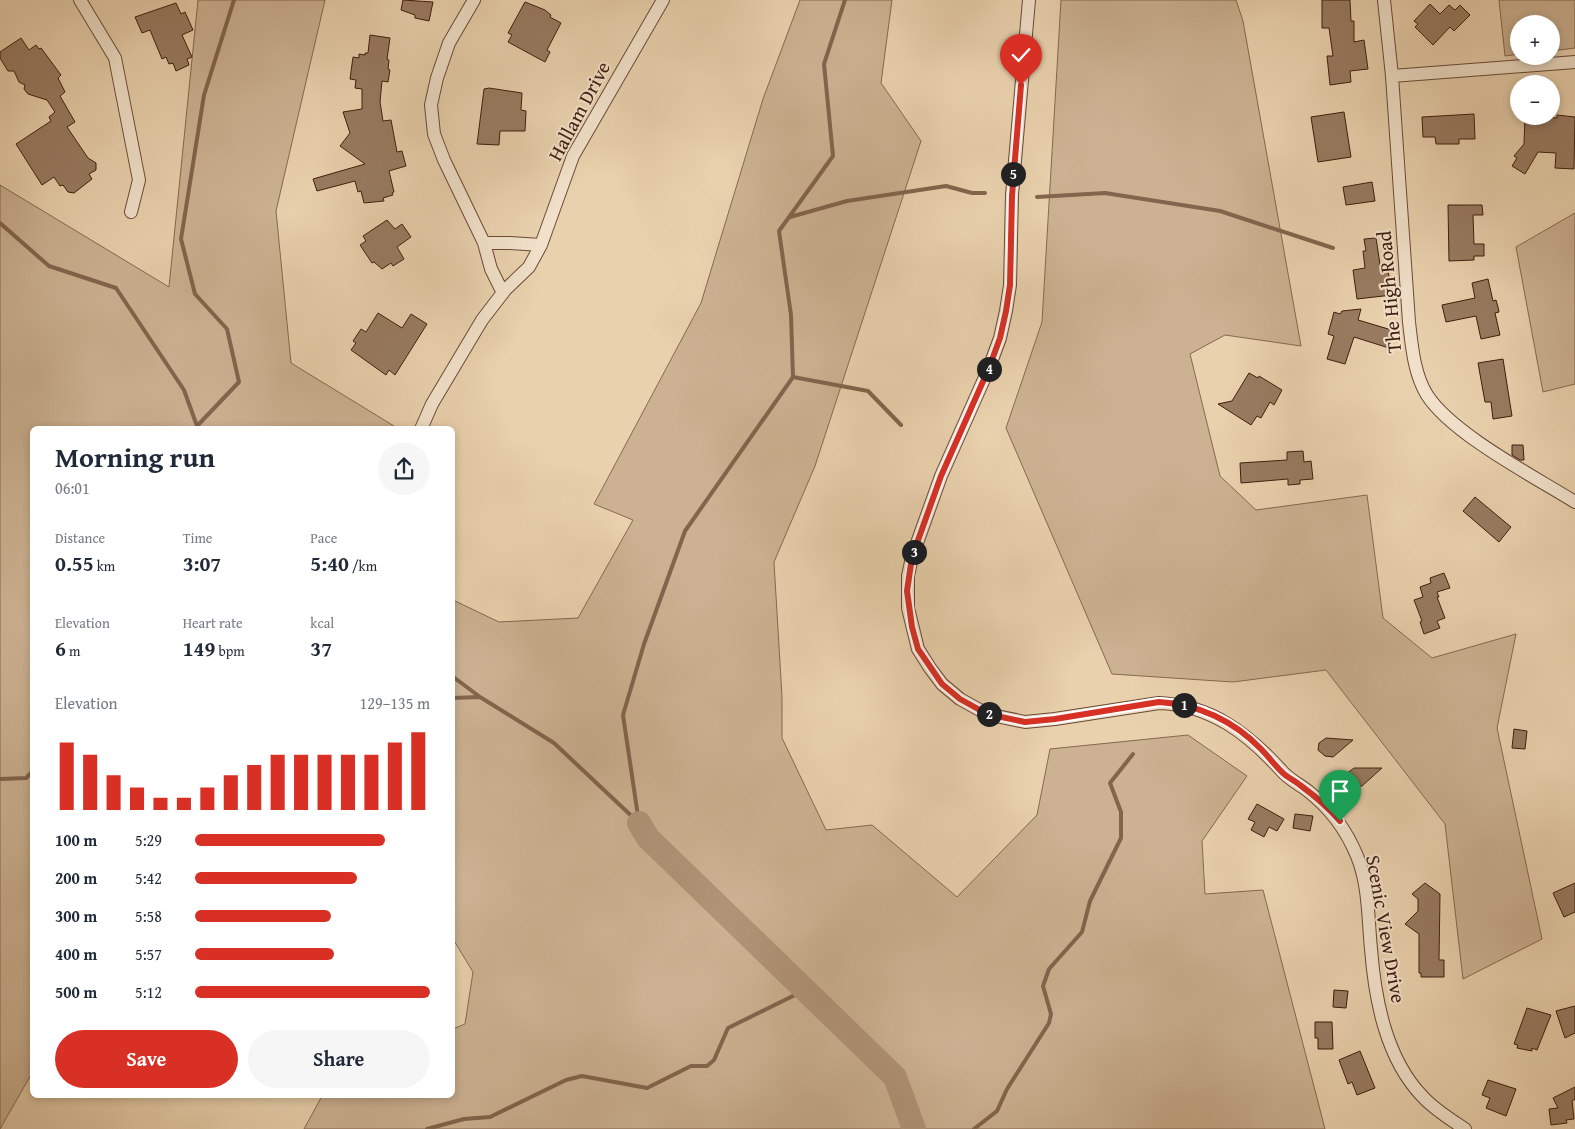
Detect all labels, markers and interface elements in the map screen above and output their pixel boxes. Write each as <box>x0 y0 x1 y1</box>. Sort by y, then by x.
map controls <box>1510 15 1560 125</box>
button: + <box>1510 15 1560 65</box>
pin <box>1000 34 1042 85</box>
icon: check <box>1007 41 1035 69</box>
street label: Hallam Drive <box>540 56 617 166</box>
button: − <box>1510 75 1560 125</box>
pin: 5 <box>1000 162 1026 186</box>
text: 5 <box>1010 164 1017 184</box>
street label: The High Road <box>1369 229 1408 354</box>
pin: 4 <box>976 356 1002 382</box>
text: 4 <box>986 359 993 379</box>
text: Morning run <box>55 436 215 477</box>
button: share <box>378 443 430 495</box>
text: 06:01 <box>55 476 90 500</box>
text: Distance <box>55 528 105 548</box>
text: Time <box>183 528 212 548</box>
text: Pace <box>310 528 337 548</box>
pin: 3 <box>902 540 926 564</box>
text: 3 <box>911 542 918 562</box>
text: 0.55 <box>55 548 94 579</box>
text: 3:07 <box>183 548 221 579</box>
text: 5:40 <box>310 548 349 579</box>
text: km <box>94 556 115 576</box>
text: /km <box>349 556 377 576</box>
text: Elevation <box>55 613 110 633</box>
text: Heart rate <box>183 613 243 633</box>
text: kcal <box>310 613 334 633</box>
text: 6 <box>55 633 66 664</box>
text: 149 <box>183 633 215 664</box>
text: 37 <box>310 633 332 664</box>
text: m <box>66 641 80 661</box>
text: bpm <box>215 641 245 661</box>
text: Elevation <box>55 691 118 715</box>
text: 129–135 m <box>360 691 430 715</box>
pin: 1 <box>1172 692 1196 718</box>
text: 1 <box>1181 695 1188 715</box>
pin: 2 <box>976 702 1002 726</box>
text: 2 <box>986 704 993 724</box>
pin <box>1319 770 1361 821</box>
icon: arrive <box>1326 777 1354 805</box>
text: 100 m <box>55 828 97 852</box>
text: 5:29 <box>135 828 162 852</box>
street label: Scenic View Drive <box>1359 853 1414 1005</box>
text: 200 m <box>55 866 97 890</box>
text: 5:42 <box>135 866 162 890</box>
text: 300 m <box>55 904 97 928</box>
text: 5:58 <box>135 904 162 928</box>
text: 400 m <box>55 942 97 966</box>
text: 5:57 <box>135 942 162 966</box>
text: 500 m <box>55 980 97 1004</box>
text: 5:12 <box>135 980 162 1004</box>
button: Save <box>55 1030 238 1088</box>
button: Share <box>248 1030 430 1088</box>

